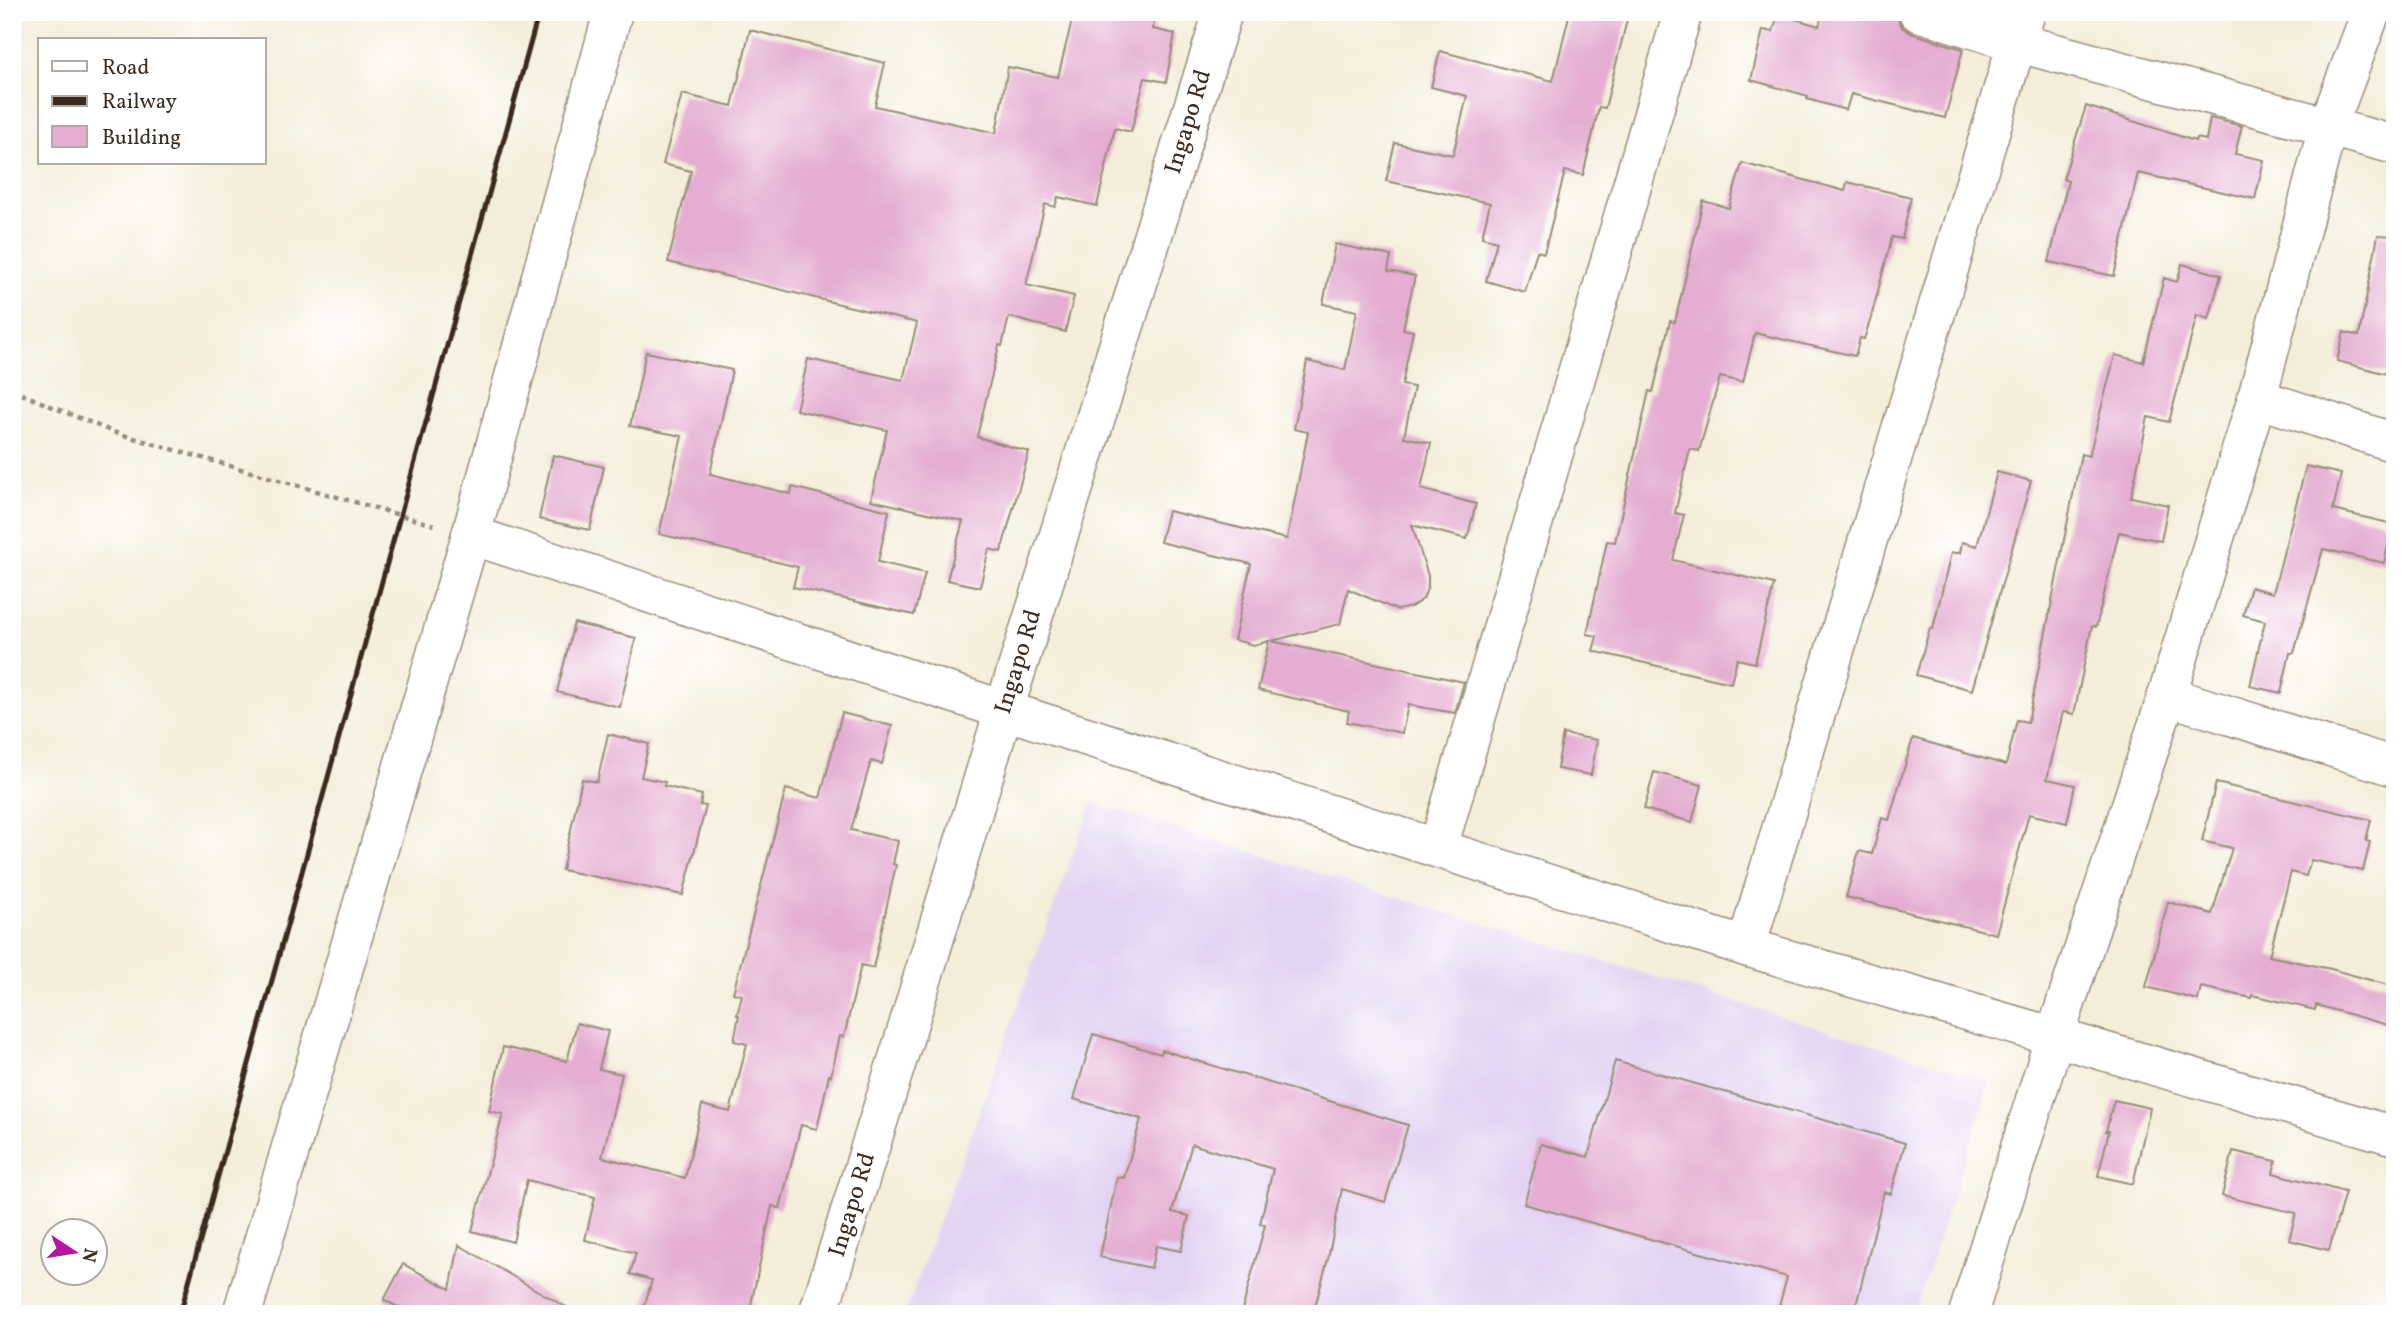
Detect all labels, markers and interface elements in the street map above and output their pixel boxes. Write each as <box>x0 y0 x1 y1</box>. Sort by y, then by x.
legend <box>38 38 266 164</box>
text: Road <box>102 54 149 83</box>
street label: Ingapo Rd <box>1157 65 1221 179</box>
text: Railway <box>102 88 178 117</box>
text: Building <box>102 124 181 153</box>
street label: Ingapo Rd <box>987 605 1051 719</box>
street label: Ingapo Rd <box>821 1148 885 1262</box>
north arrow <box>38 1218 108 1288</box>
text: N <box>74 1246 103 1265</box>

